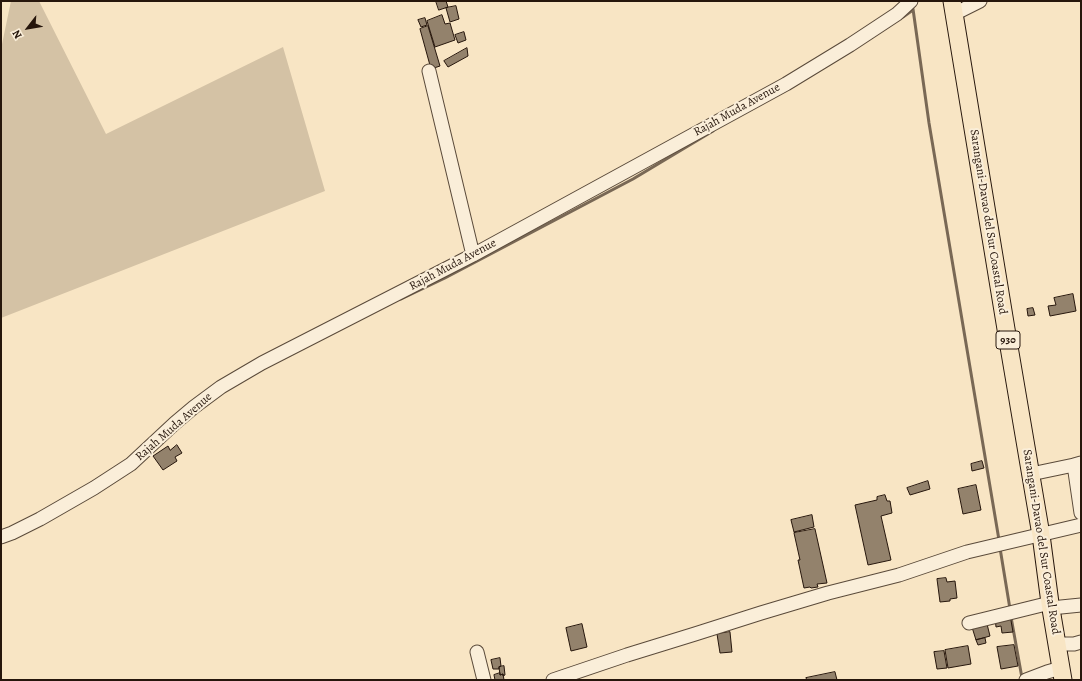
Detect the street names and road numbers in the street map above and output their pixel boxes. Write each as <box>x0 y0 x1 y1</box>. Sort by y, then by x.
street label: Rajah Muda Avenue <box>691 80 783 140</box>
street label: Sarangani-Davao del Sur Coastal Road <box>966 128 1010 316</box>
street label: Rajah Muda Avenue <box>407 236 499 294</box>
road number: 930 <box>996 331 1020 349</box>
street label: Rajah Muda Avenue <box>133 390 215 464</box>
street label: Sarangani-Davao del Sur Coastal Road <box>1019 448 1063 636</box>

